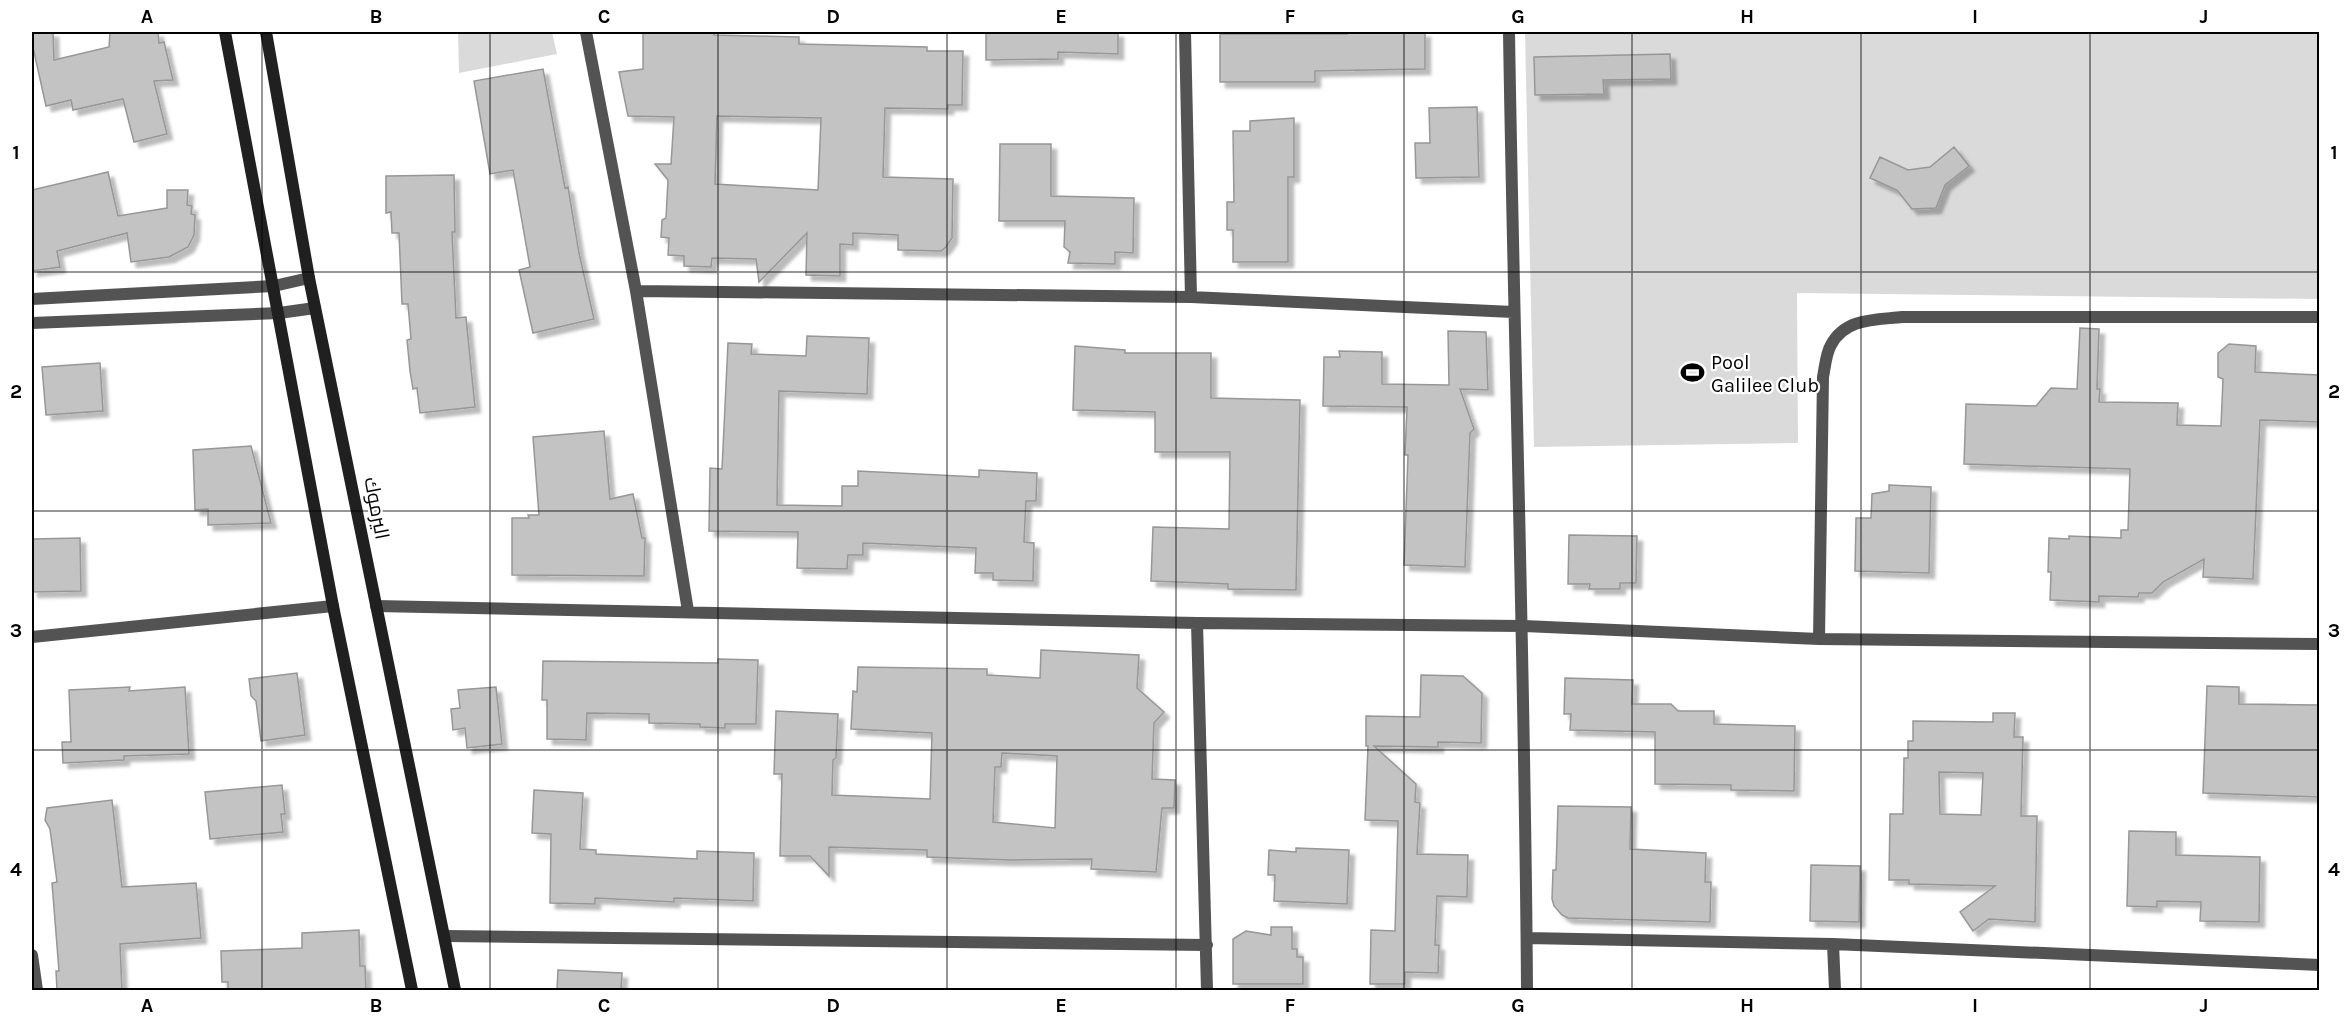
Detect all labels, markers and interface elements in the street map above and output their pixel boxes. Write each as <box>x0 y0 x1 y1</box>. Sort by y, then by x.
text: A <box>141 5 154 28</box>
text: B <box>370 5 382 28</box>
text: C <box>598 5 610 28</box>
text: D <box>826 5 840 28</box>
text: E <box>1055 5 1067 28</box>
text: F <box>1285 5 1296 28</box>
text: G <box>1511 5 1525 28</box>
text: H <box>1740 5 1754 28</box>
text: I <box>1972 5 1978 28</box>
text: J <box>2200 5 2208 28</box>
text: 1 <box>12 141 20 164</box>
text: 1 <box>2330 141 2338 164</box>
place label: Pool Galilee Club <box>1711 351 1819 397</box>
sports icon: Pool Galilee Club <box>1680 360 1706 386</box>
text: 2 <box>10 380 22 403</box>
text: 2 <box>2328 380 2340 403</box>
street label: اليرموك <box>359 475 394 541</box>
text: 3 <box>10 619 22 642</box>
text: 3 <box>2328 619 2340 642</box>
text: 4 <box>10 858 22 881</box>
text: 4 <box>2328 858 2340 881</box>
text: A <box>141 994 154 1017</box>
text: B <box>370 994 382 1017</box>
text: C <box>598 994 610 1017</box>
text: D <box>826 994 840 1017</box>
text: E <box>1055 994 1067 1017</box>
text: F <box>1285 994 1296 1017</box>
text: G <box>1511 994 1525 1017</box>
text: H <box>1740 994 1754 1017</box>
text: I <box>1972 994 1978 1017</box>
text: J <box>2200 994 2208 1017</box>

